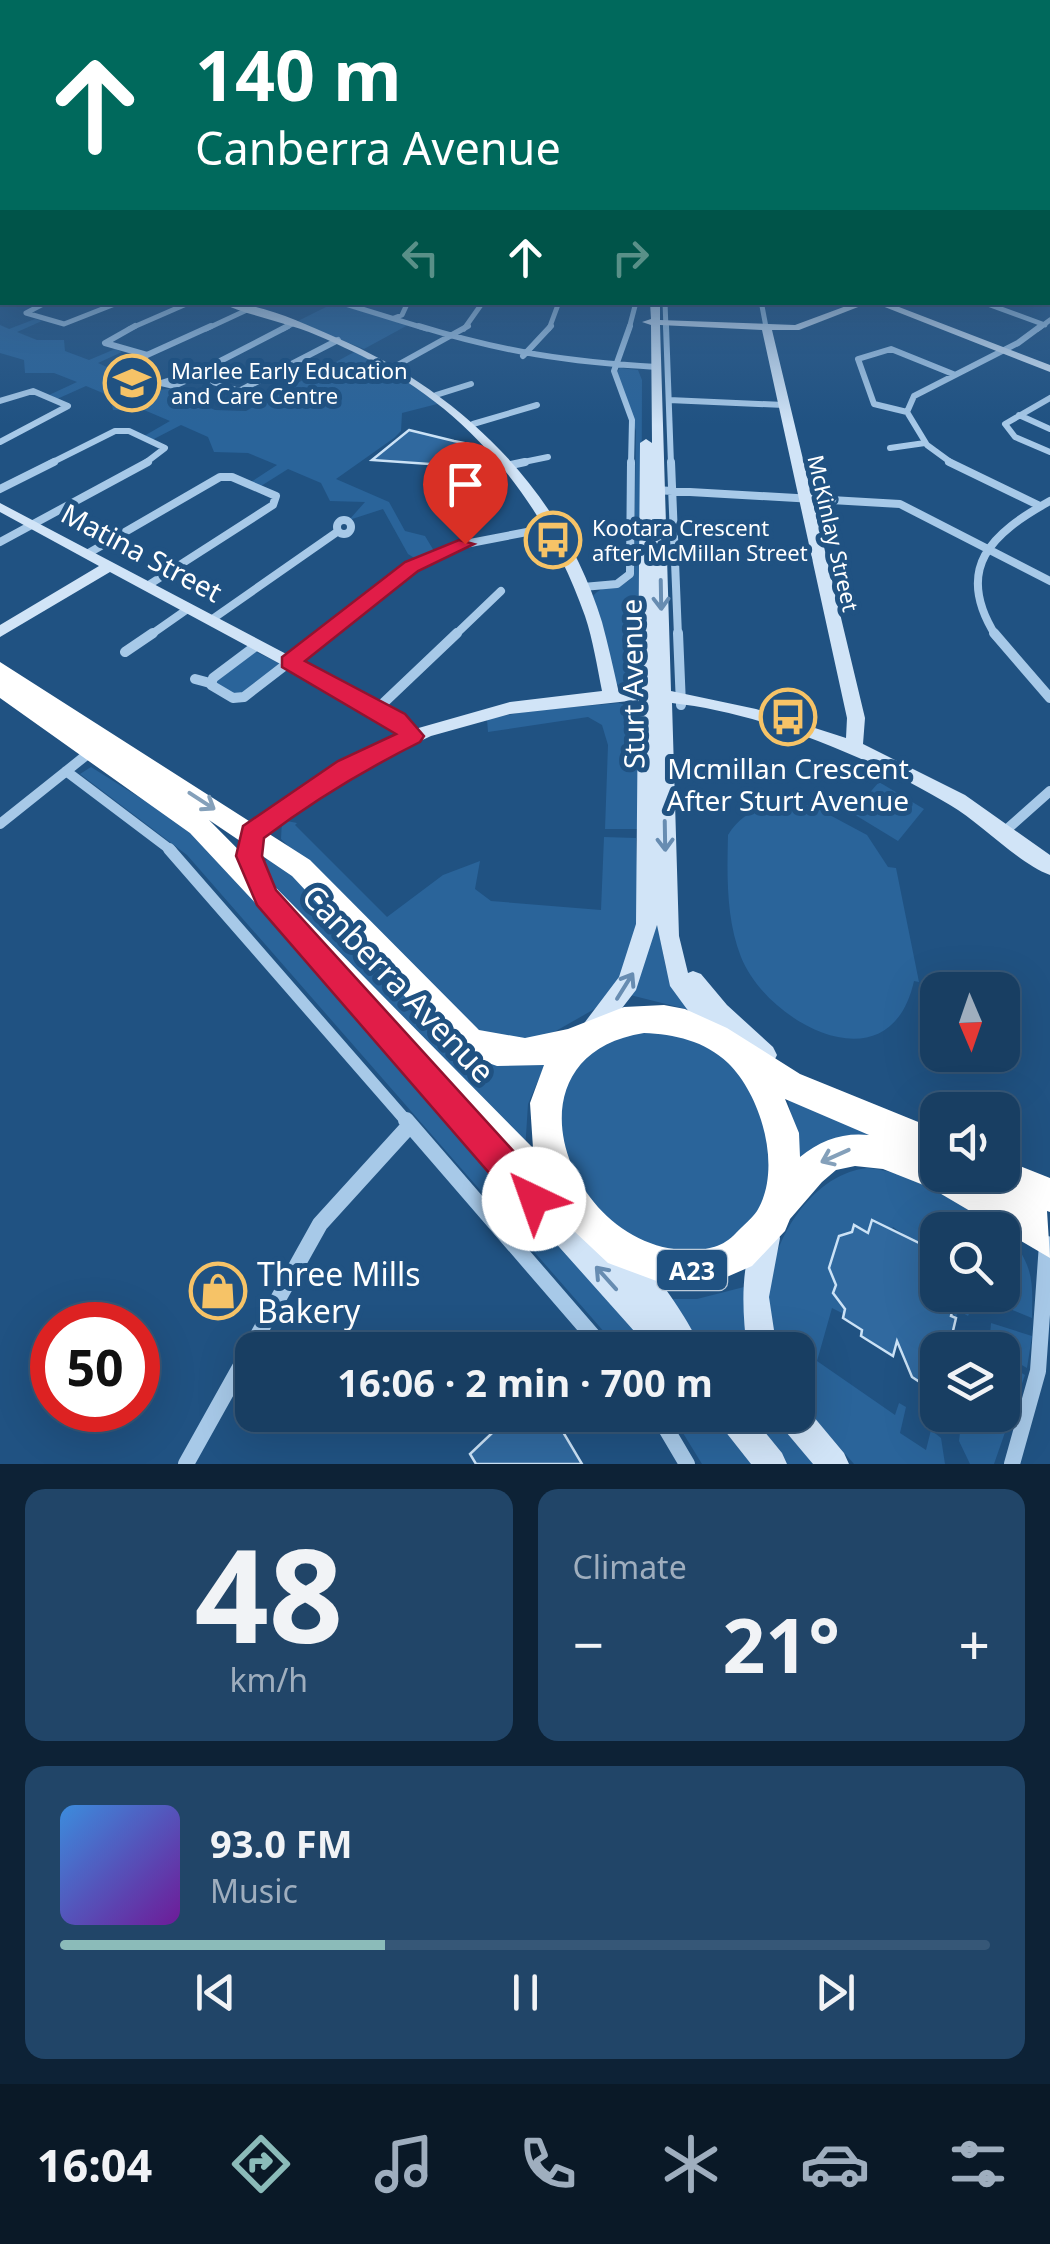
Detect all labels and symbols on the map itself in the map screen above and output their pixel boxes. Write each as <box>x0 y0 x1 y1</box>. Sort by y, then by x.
school or university icon: Marlee Early Education and Care Centre <box>102 353 162 413</box>
place label: Marlee Early Education and Care Centre <box>171 355 408 410</box>
pin <box>423 442 508 545</box>
street label: McKinlay Street <box>801 452 867 614</box>
street label: Matina Street <box>55 494 229 610</box>
bus stop icon: Kootara Crescent after McMillan Street <box>523 510 583 570</box>
place label: Kootara Crescent after McMillan Street <box>592 512 808 567</box>
one-way arrow <box>651 578 670 610</box>
street label: Sturt Avenue <box>612 599 652 769</box>
bus stop icon: Mcmillan Crescent After Sturt Avenue <box>758 687 818 747</box>
place label: Mcmillan Crescent After Sturt Avenue <box>667 749 909 819</box>
one-way arrow <box>187 790 216 811</box>
one-way arrow <box>656 820 675 852</box>
street label: Canberra Avenue <box>293 875 505 1091</box>
one-way arrow <box>615 972 635 1001</box>
north arrow <box>920 972 1020 1072</box>
position arrow <box>482 1147 586 1251</box>
one-way arrow <box>820 1148 851 1166</box>
road number: A23 <box>657 1250 727 1290</box>
place label: Three Mills Bakery <box>257 1252 421 1332</box>
shop icon: Three Mills Bakery <box>188 1261 248 1321</box>
one-way arrow <box>594 1266 617 1291</box>
speed limit sign: 50 <box>30 1302 160 1432</box>

